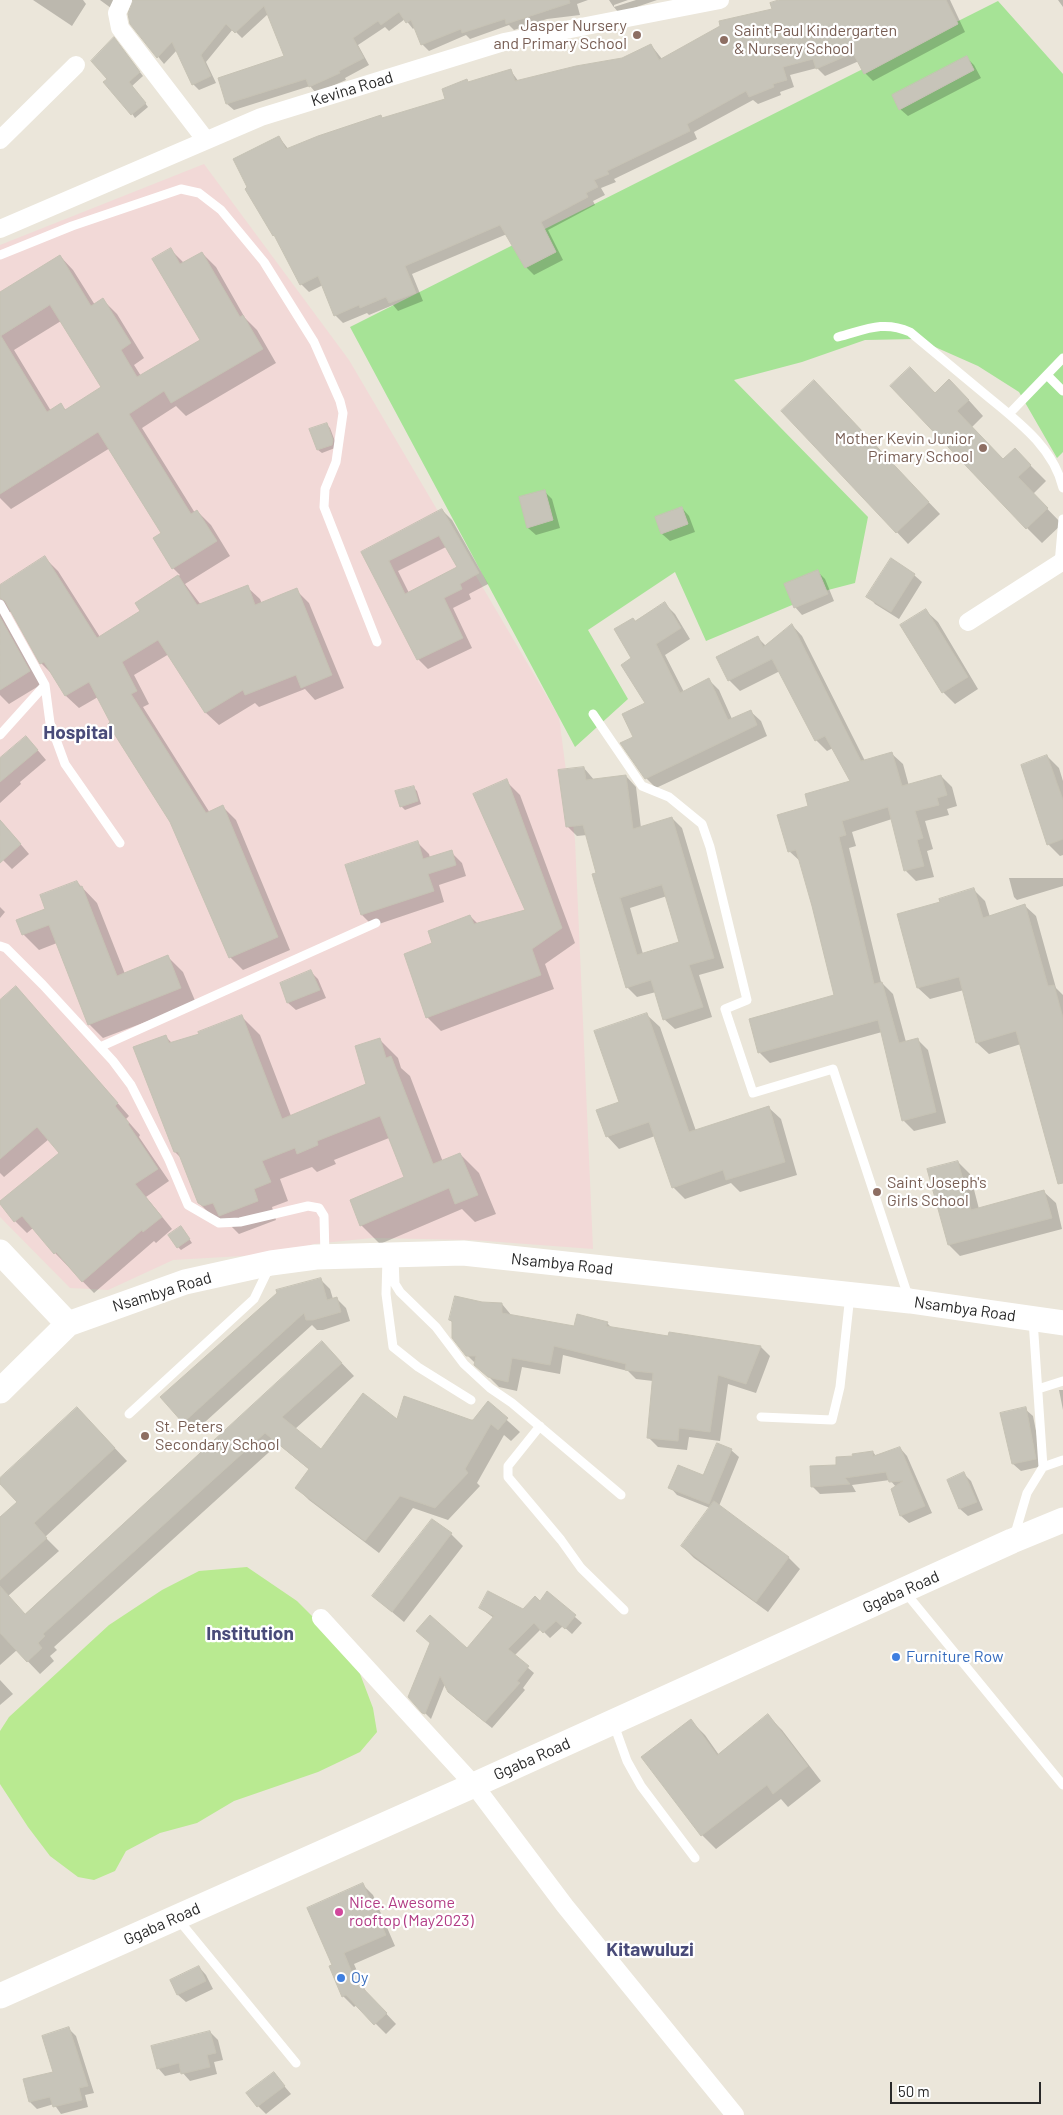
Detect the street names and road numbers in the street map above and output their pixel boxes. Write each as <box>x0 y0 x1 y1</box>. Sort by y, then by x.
street label: Kevina Road <box>309 67 395 111</box>
street label: Nsambya Road <box>510 1249 614 1279</box>
street label: Nsambya Road <box>110 1268 214 1316</box>
street label: Nsambya Road <box>913 1292 1017 1326</box>
street label: Ggaba Road <box>860 1567 942 1617</box>
street label: Ggaba Road <box>491 1734 573 1784</box>
street label: Ggaba Road <box>121 1899 203 1949</box>

